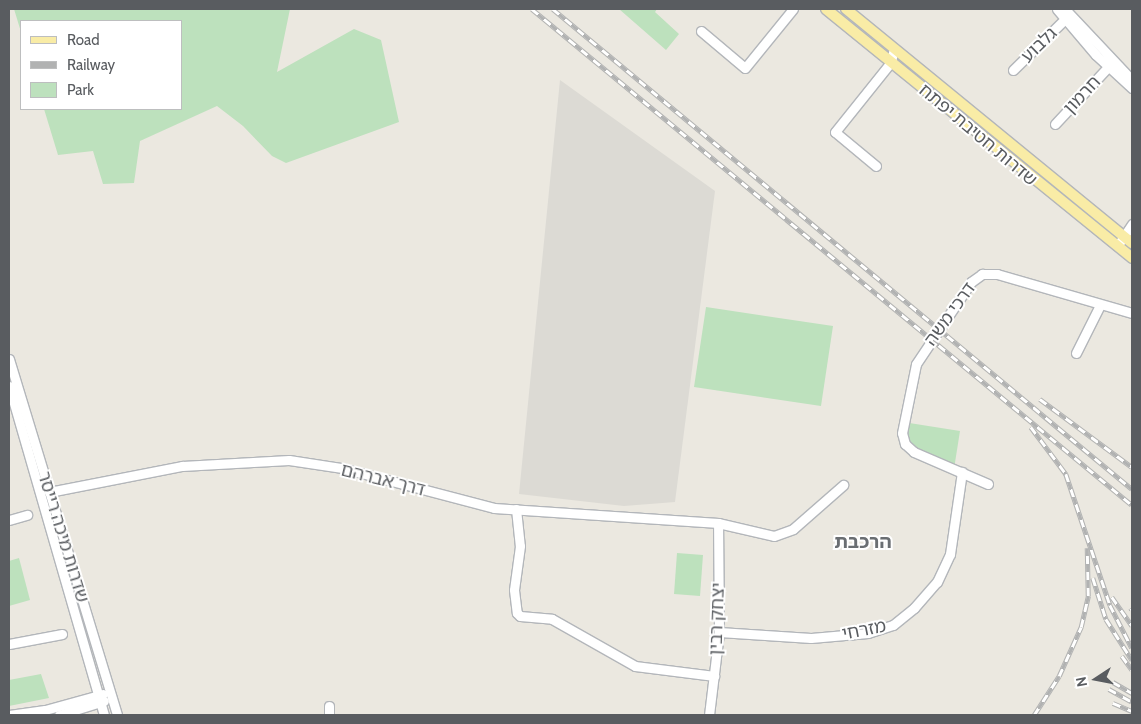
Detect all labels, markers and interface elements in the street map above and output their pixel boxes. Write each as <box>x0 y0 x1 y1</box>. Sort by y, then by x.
legend <box>20 20 182 110</box>
street label: גלבוע <box>1017 23 1061 67</box>
text: Road <box>67 31 100 49</box>
text: Railway <box>67 56 115 74</box>
street label: חרמון <box>1059 71 1105 119</box>
street label: שדרות חטיבת יפתח <box>915 79 1041 191</box>
text: Park <box>67 81 94 99</box>
street label: דרכי משה <box>920 278 980 350</box>
street label: דרך אברהם <box>338 459 428 501</box>
street label: שדרות מיכה רייסר <box>33 469 93 605</box>
district label: הרכבת <box>834 531 892 553</box>
street label: יצחק רבין <box>705 582 729 656</box>
street label: מזרחי <box>840 615 888 645</box>
north arrow <box>1071 654 1121 704</box>
text: N <box>1071 675 1091 688</box>

